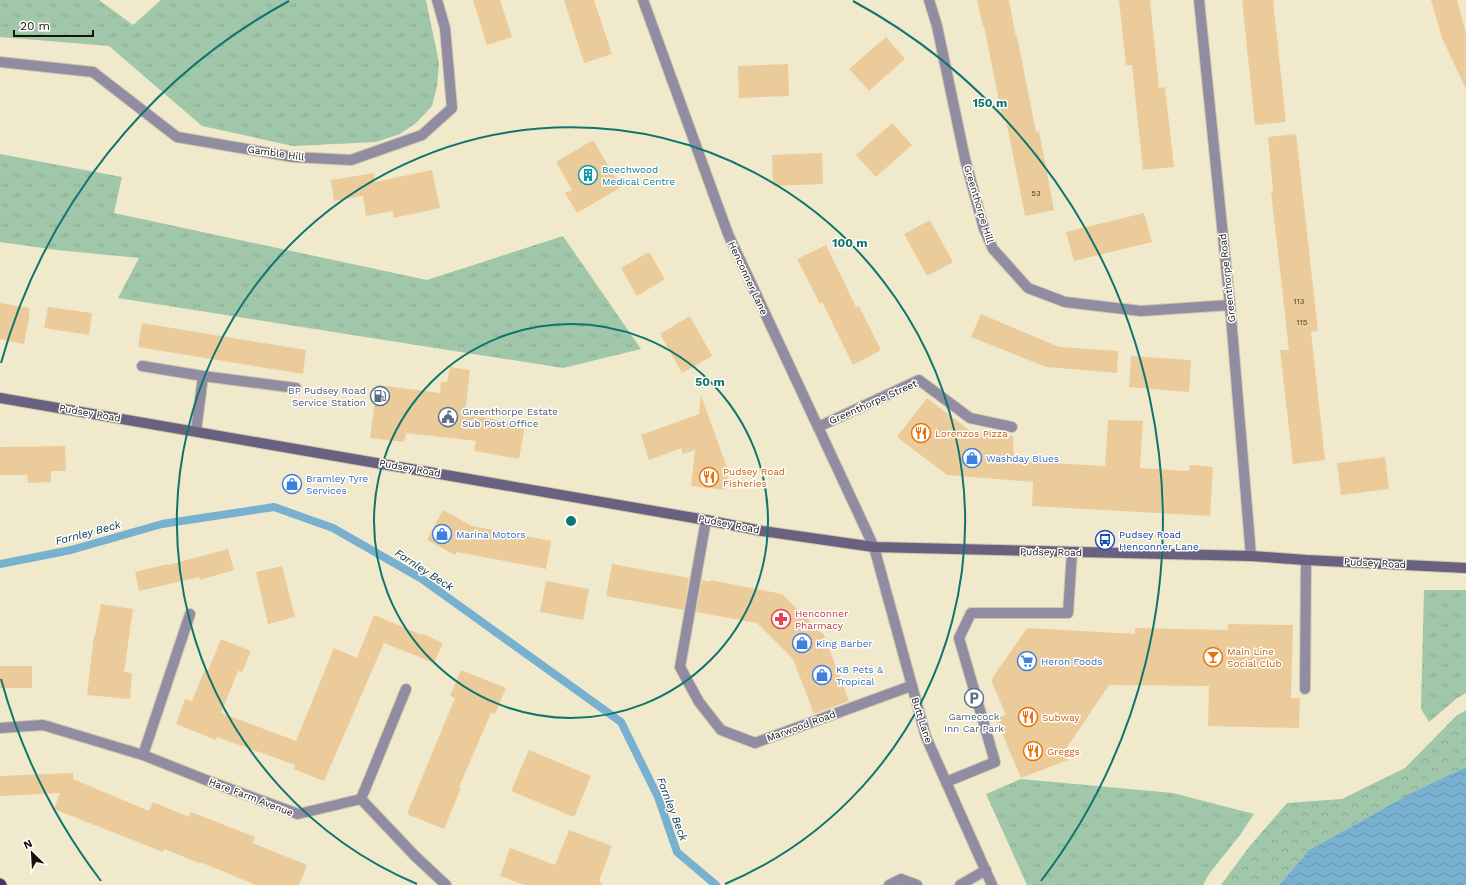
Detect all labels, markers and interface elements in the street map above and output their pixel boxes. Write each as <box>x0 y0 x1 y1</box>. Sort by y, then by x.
scale bar <box>14 12 93 38</box>
text: 20 m <box>20 19 50 33</box>
text: 150 m <box>973 96 1007 110</box>
street label: Gamble Hill <box>247 144 305 162</box>
building icon: Beechwood Medical Centre <box>577 164 599 186</box>
place label: Beechwood Medical Centre <box>602 164 675 187</box>
street label: Greenthorpe Hill <box>962 164 996 244</box>
house number: 53 <box>1031 189 1041 198</box>
street label: Greenthorpe Road <box>1217 233 1237 323</box>
text: 100 m <box>832 236 868 250</box>
street label: Henconner Lane <box>726 239 770 317</box>
house number: 113 <box>1294 297 1305 306</box>
house number: 115 <box>1297 318 1308 327</box>
text: 50 m <box>695 375 725 389</box>
street label: Greenthorpe Street <box>827 377 919 426</box>
place label: BP Pudsey Road Service Station <box>288 385 366 408</box>
fuel station icon: BP Pudsey Road Service Station <box>369 385 391 407</box>
street label: Pudsey Road <box>58 402 122 424</box>
public building icon: Greenthorpe Estate Sub Post Office <box>437 406 459 428</box>
place label: Greenthorpe Estate Sub Post Office <box>462 406 558 429</box>
restaurant icon: Lorenzos Pizza <box>910 422 932 444</box>
place label: Lorenzos Pizza <box>935 428 1008 439</box>
shop icon: Washday Blues <box>961 447 983 469</box>
place label: Washday Blues <box>986 453 1059 464</box>
street label: Pudsey Road <box>378 457 442 479</box>
restaurant icon: Pudsey Road Fisheries <box>698 466 720 488</box>
place label: Pudsey Road Fisheries <box>723 466 785 489</box>
shop icon: Bramley Tyre Services <box>281 473 303 495</box>
place label: Bramley Tyre Services <box>306 473 369 496</box>
street label: Pudsey Road <box>697 513 761 535</box>
centre of rings <box>564 514 578 528</box>
water label: Farnley Beck <box>54 518 123 548</box>
shop icon: Marina Motors <box>431 523 453 545</box>
place label: Marina Motors <box>456 529 526 540</box>
bus stop icon: Pudsey Road Henconner Lane <box>1094 529 1116 551</box>
place label: Pudsey Road Henconner Lane <box>1119 529 1199 552</box>
water label: Farnley Beck <box>392 546 456 594</box>
street label: Pudsey Road <box>1020 546 1082 558</box>
street label: Pudsey Road <box>1344 556 1406 570</box>
pharmacy icon: Henconner Pharmacy <box>770 608 792 630</box>
place label: Henconner Pharmacy <box>795 608 848 631</box>
shop icon: King Barber <box>791 632 813 654</box>
place label: King Barber <box>816 638 873 649</box>
bar icon: Main Line Social Club <box>1202 646 1224 668</box>
place label: Main Line Social Club <box>1227 646 1282 669</box>
supermarket icon: Heron Foods <box>1016 650 1038 672</box>
place label: Heron Foods <box>1041 656 1103 667</box>
shop icon: KB Pets & Tropical <box>811 664 833 686</box>
place label: KB Pets & Tropical <box>836 664 884 687</box>
parking icon: Gamecock Inn Car Park <box>963 687 985 709</box>
street label: Butt Lane <box>909 696 935 744</box>
restaurant icon: Subway <box>1017 706 1039 728</box>
street label: Marwood Road <box>765 708 837 744</box>
place label: Gamecock Inn Car Park <box>944 711 1004 734</box>
place label: Subway <box>1042 712 1080 723</box>
restaurant icon: Greggs <box>1022 740 1044 762</box>
place label: Greggs <box>1047 746 1080 757</box>
water label: Farnley Beck <box>654 775 690 844</box>
street label: Hare Farm Avenue <box>207 776 295 818</box>
north arrow <box>12 833 52 873</box>
text: N <box>22 837 34 852</box>

